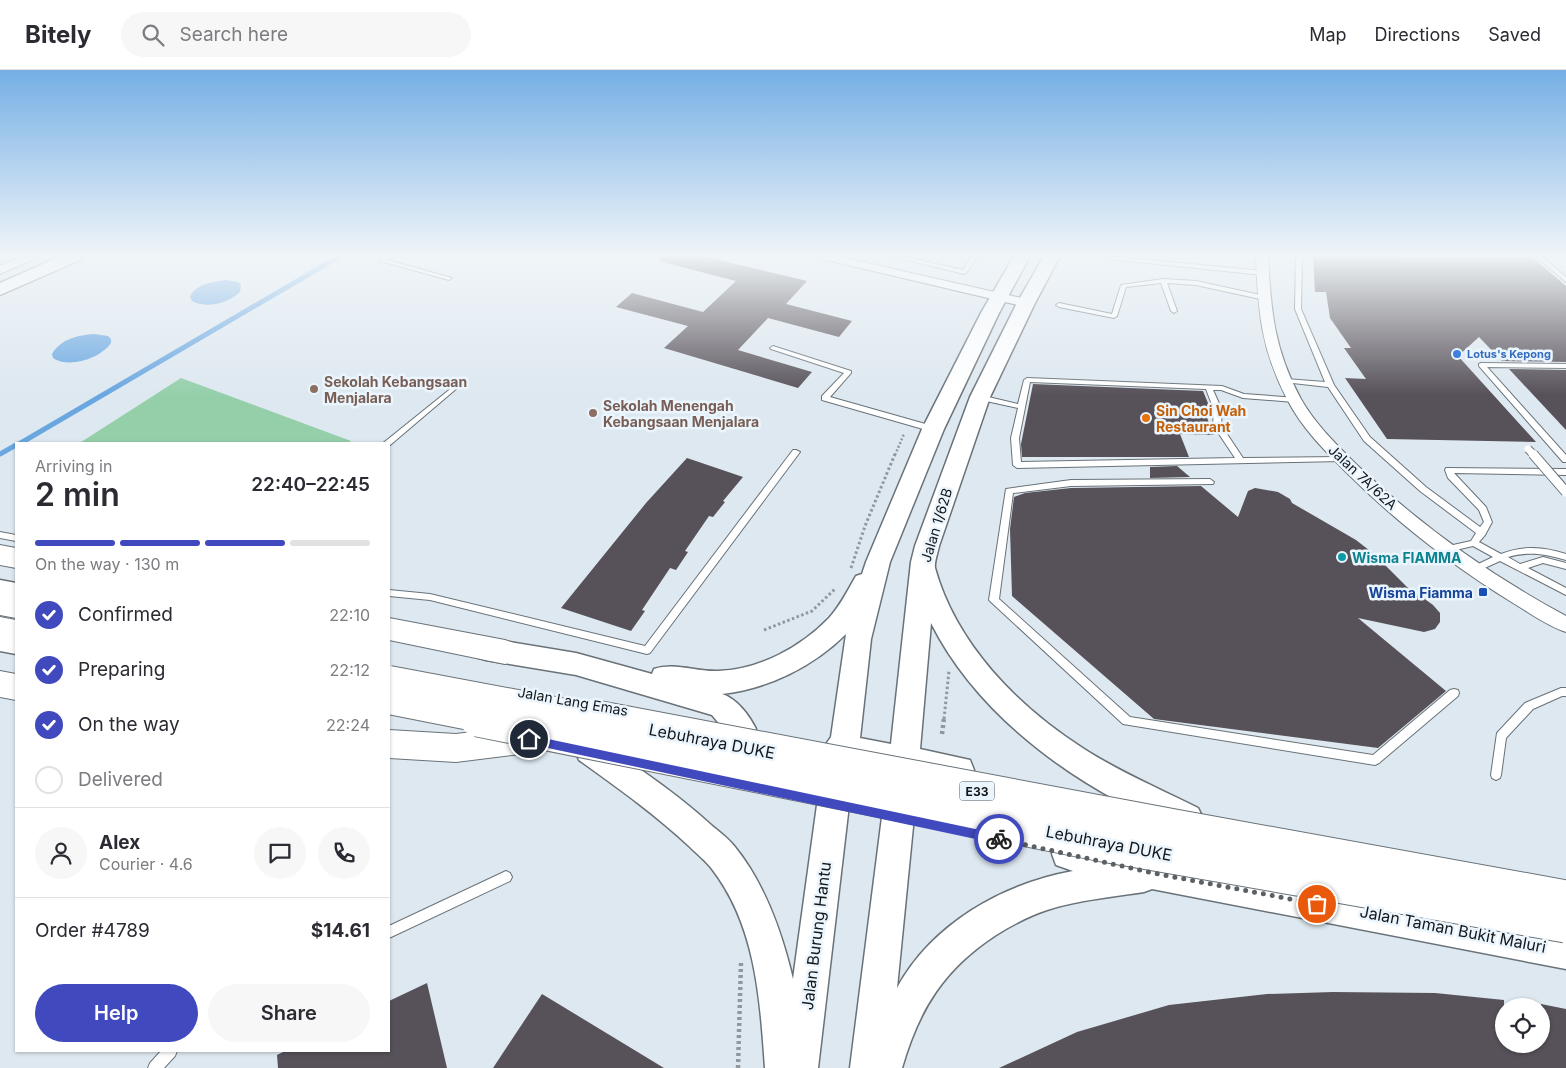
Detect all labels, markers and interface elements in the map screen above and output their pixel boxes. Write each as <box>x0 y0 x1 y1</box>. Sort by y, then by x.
search box <box>121 12 471 57</box>
text: Bitely <box>25 20 91 49</box>
icon: search <box>139 21 167 49</box>
text: Search here <box>179 23 288 46</box>
text: Map <box>1309 24 1347 45</box>
text: Directions <box>1375 24 1460 45</box>
text: Saved <box>1488 24 1541 45</box>
place label: Lotus's Kepong <box>1467 347 1551 361</box>
marker: Lotus's Kepong <box>1451 348 1463 360</box>
place label: Sekolah Kebangsaan Menjalara <box>324 373 467 406</box>
marker: Sekolah Kebangsaan Menjalara <box>308 383 320 395</box>
place label: Sekolah Menengah Kebangsaan Menjalara <box>603 397 759 430</box>
place label: Sin Choi Wah Restaurant <box>1156 402 1246 435</box>
marker: Sekolah Menengah Kebangsaan Menjalara <box>587 407 599 419</box>
marker: Sin Choi Wah Restaurant <box>1140 412 1152 424</box>
street label: Jalan 7A/62A <box>1325 441 1401 513</box>
text: Arriving in <box>35 456 112 476</box>
text: 22:40–22:45 <box>251 473 370 496</box>
text: 2 min <box>35 475 120 514</box>
street label: Jalan 1/62B <box>917 486 955 564</box>
place label: Wisma FIAMMA <box>1352 549 1462 566</box>
marker: Wisma FIAMMA <box>1336 551 1348 563</box>
text: On the way · 130 m <box>35 554 179 574</box>
place label: Wisma Fiamma <box>1369 584 1473 601</box>
marker: Wisma Fiamma <box>1477 586 1489 598</box>
icon: check <box>35 601 63 629</box>
text: Confirmed <box>78 603 173 626</box>
text: 22:10 <box>329 605 370 625</box>
icon: check <box>35 656 63 684</box>
text: Preparing <box>78 658 165 681</box>
text: 22:12 <box>330 660 370 680</box>
street label: Jalan Lang Emas <box>516 683 630 719</box>
icon: check <box>35 711 63 739</box>
text: On the way <box>78 713 180 736</box>
text: 22:24 <box>326 715 370 735</box>
pin <box>508 718 550 760</box>
street label: Lebuhraya DUKE <box>647 719 777 763</box>
icon: home <box>515 725 543 753</box>
text: Delivered <box>78 768 163 791</box>
road number: E33 <box>960 781 994 800</box>
courier <box>974 814 1024 864</box>
street label: Lebuhraya DUKE <box>1044 821 1174 865</box>
icon: bike <box>985 825 1013 853</box>
button: person <box>35 827 87 879</box>
button: chat <box>254 827 306 879</box>
button: phone <box>318 827 370 879</box>
text: Alex <box>99 831 140 854</box>
text: Courier · 4.6 <box>99 854 193 874</box>
street label: Jalan Burung Hantu <box>797 861 835 1011</box>
pin <box>1296 883 1338 925</box>
icon: bag <box>1303 890 1331 918</box>
street label: Jalan Taman Bukit Maluri <box>1358 901 1548 957</box>
text: Order #4789 <box>35 919 150 942</box>
text: $14.61 <box>311 919 370 942</box>
button: Help <box>35 984 198 1042</box>
button: Share <box>208 984 370 1042</box>
map controls <box>1495 998 1550 1053</box>
button: locate <box>1495 998 1550 1053</box>

